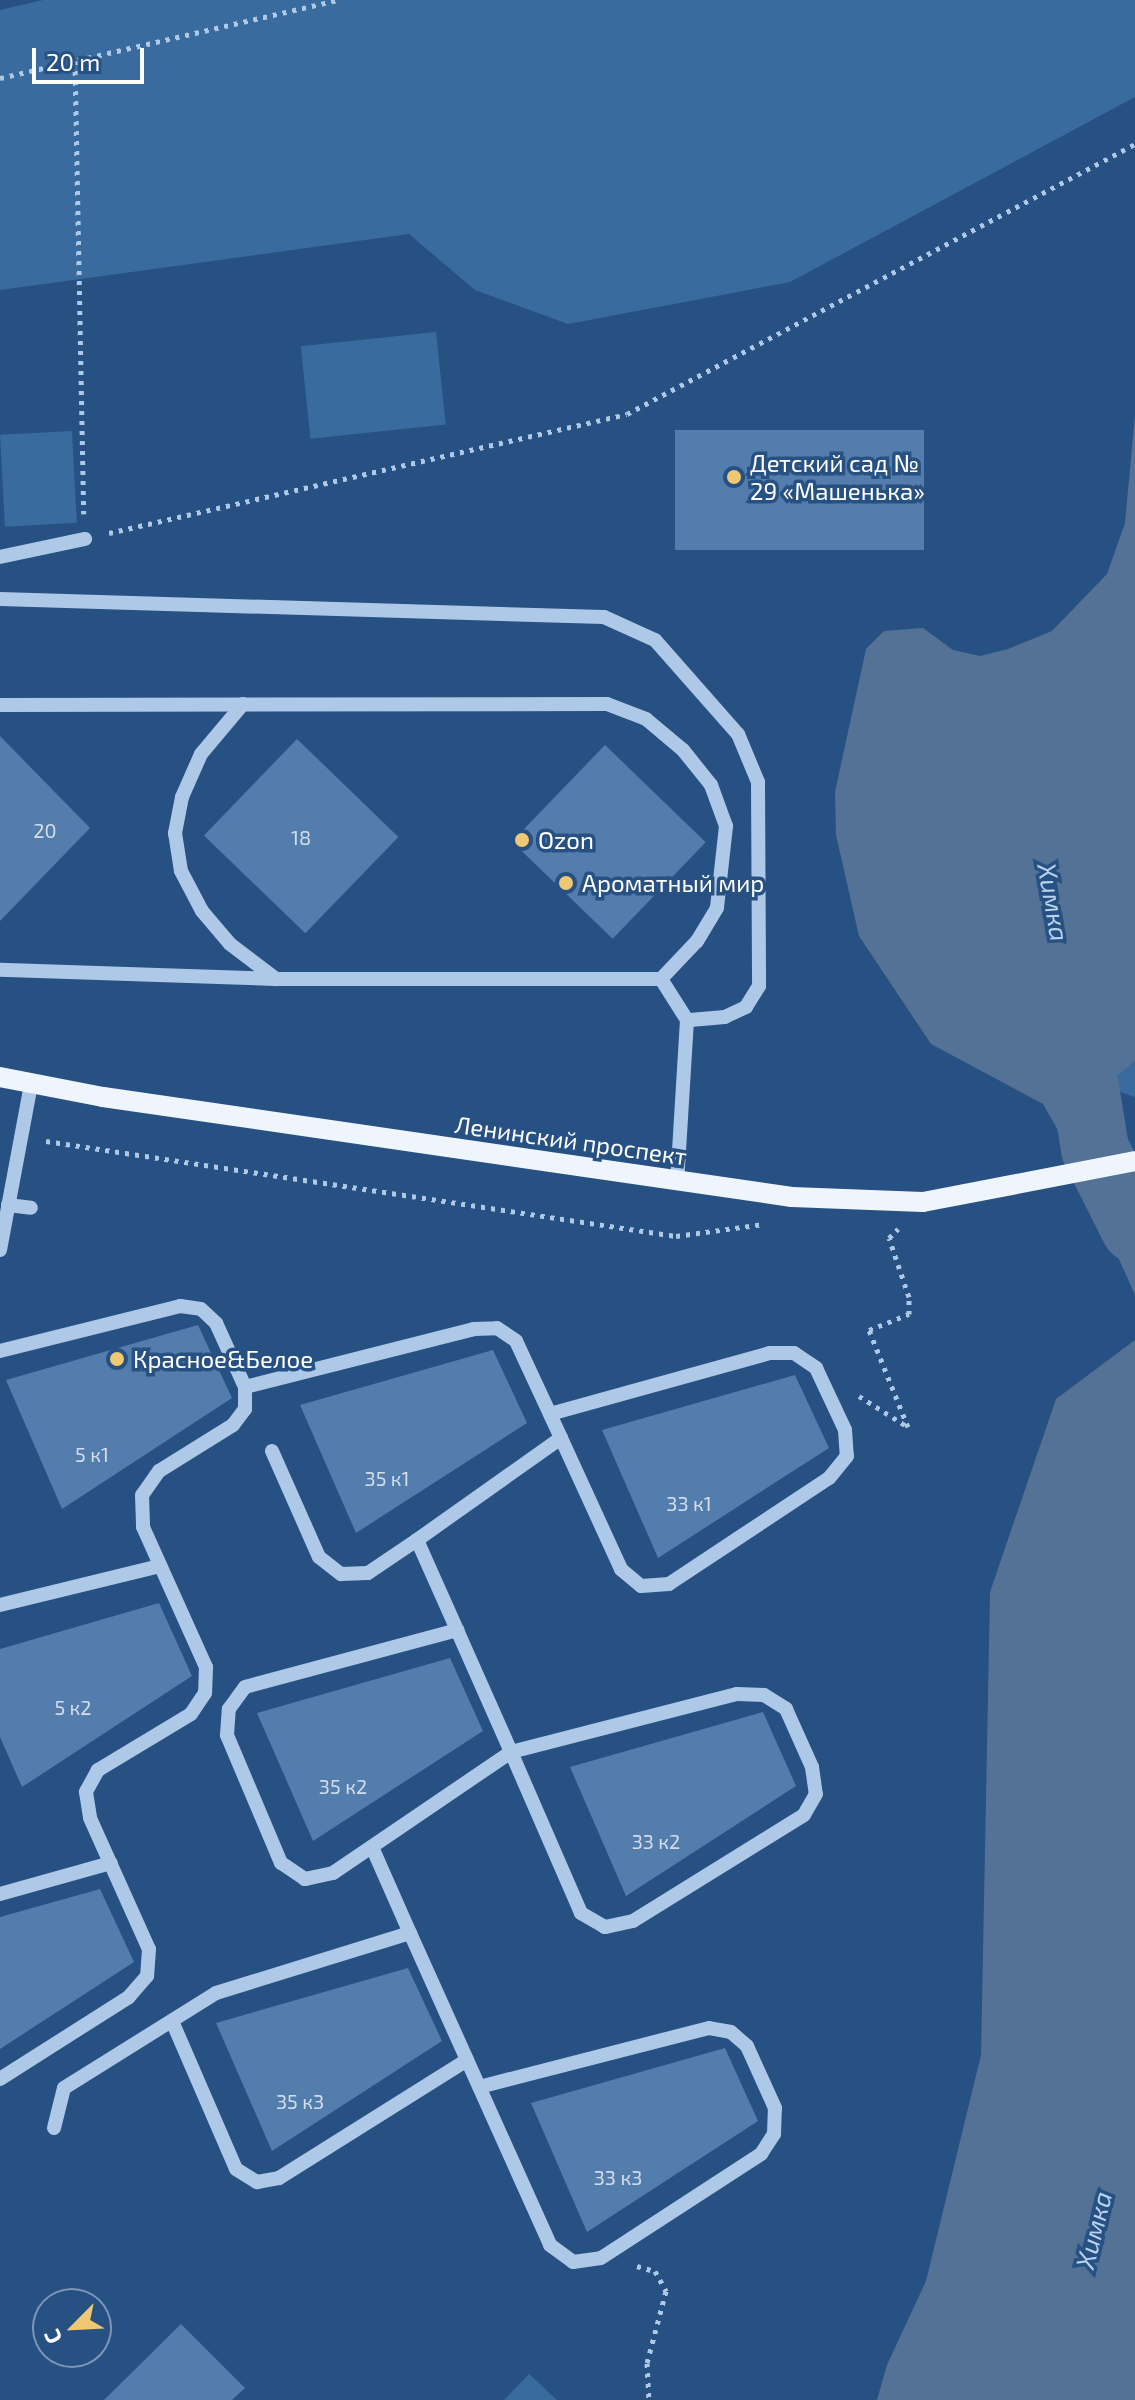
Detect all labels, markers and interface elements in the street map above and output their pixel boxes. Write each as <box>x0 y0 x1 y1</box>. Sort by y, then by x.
scale bar <box>36 32 148 82</box>
text: 20 m <box>46 47 100 76</box>
place label: Детский сад № 29 «Машенька» <box>750 449 925 505</box>
marker: Детский сад № 29 «Машенька» <box>725 468 743 486</box>
house number: 20 <box>33 818 57 842</box>
house number: 18 <box>291 825 311 849</box>
place label: Ozon <box>538 826 594 854</box>
marker: Ozon <box>513 831 531 849</box>
water label: Химка <box>1032 861 1076 943</box>
place label: Ароматный мир <box>582 869 764 897</box>
marker: Ароматный мир <box>557 874 575 892</box>
street label: Ленинский проспект <box>453 1109 689 1171</box>
place label: Красное&Белое <box>133 1345 313 1373</box>
marker: Красное&Белое <box>108 1350 126 1368</box>
house number: 5 к1 <box>75 1442 109 1466</box>
house number: 35 к1 <box>365 1466 409 1490</box>
house number: 33 к1 <box>666 1491 712 1515</box>
house number: 5 к2 <box>54 1695 92 1719</box>
house number: 35 к2 <box>319 1774 367 1798</box>
house number: 33 к2 <box>632 1829 680 1853</box>
house number: 35 к3 <box>276 2089 324 2113</box>
house number: 33 к3 <box>594 2165 642 2189</box>
water label: Химка <box>1068 2188 1118 2272</box>
north arrow <box>32 2288 112 2368</box>
text: С <box>37 2326 66 2348</box>

